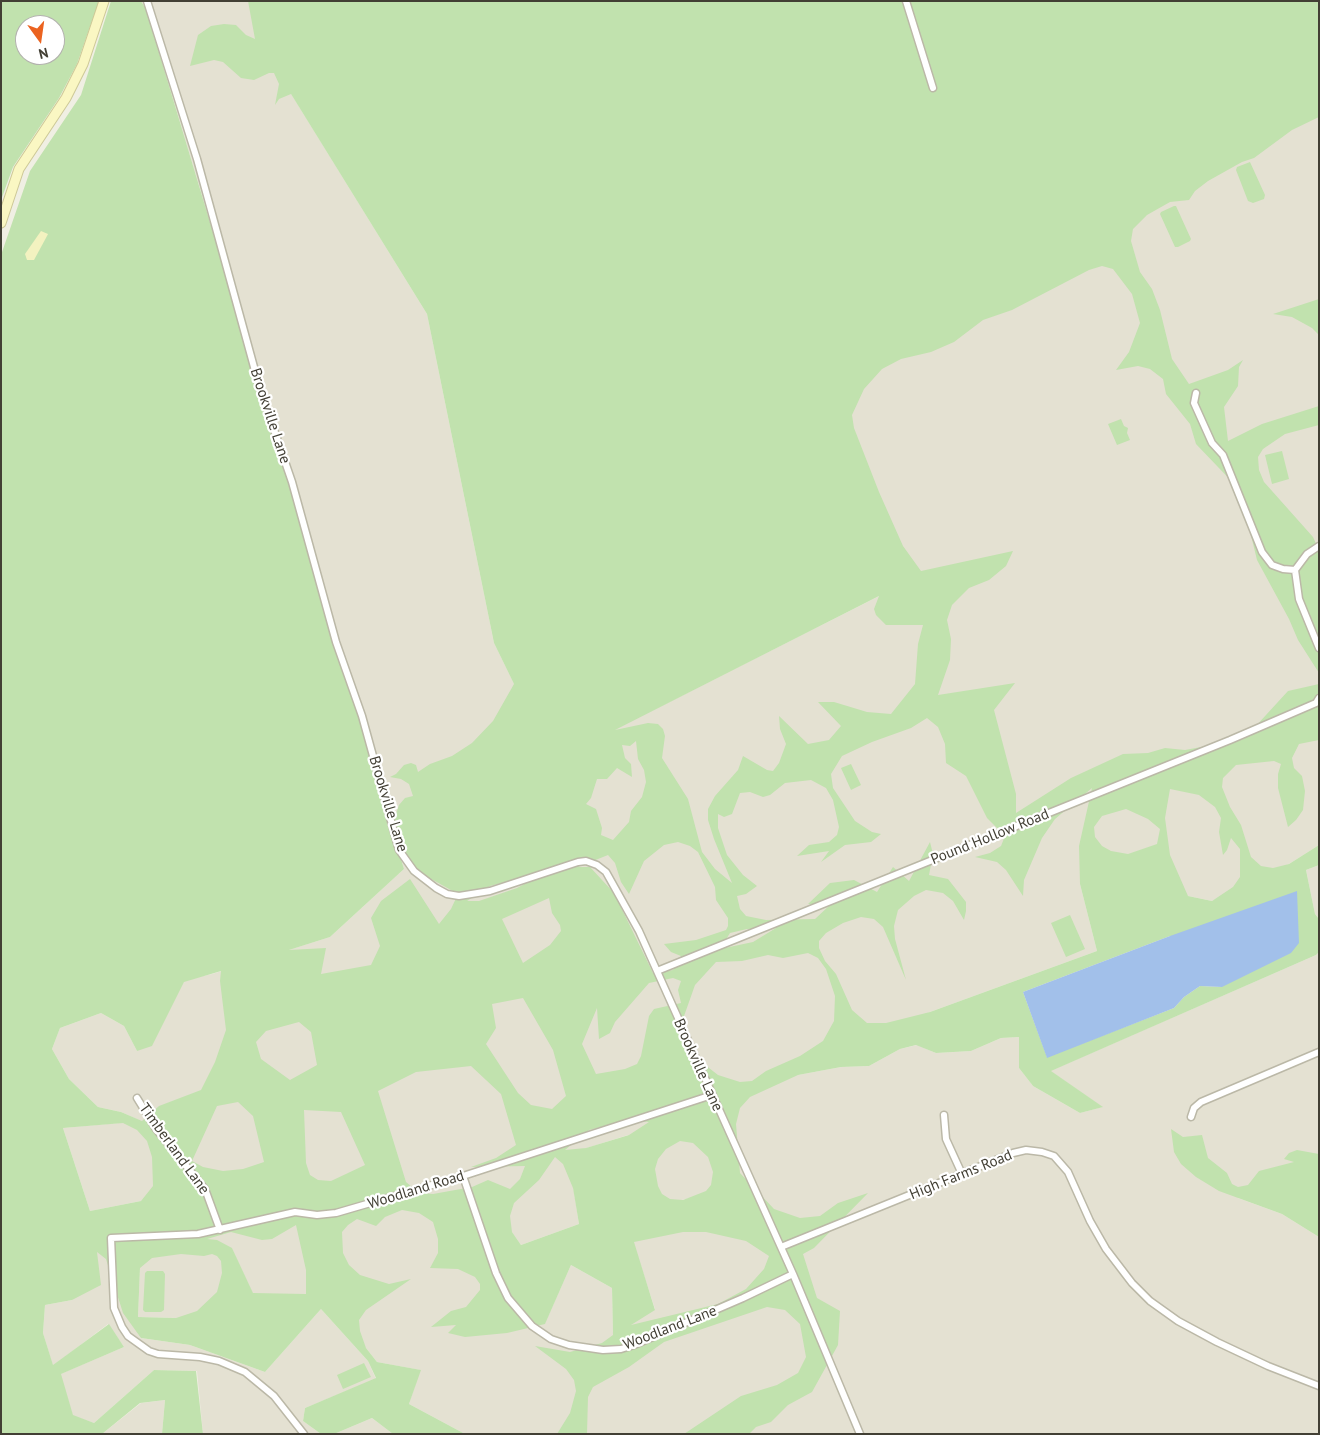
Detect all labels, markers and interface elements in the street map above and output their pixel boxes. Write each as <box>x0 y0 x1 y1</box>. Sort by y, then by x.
north arrow <box>15 15 65 65</box>
text: N <box>37 44 50 63</box>
street label: Brookville Lane <box>246 366 294 466</box>
street label: Brookville Lane <box>365 754 411 854</box>
street label: Pound Hollow Road <box>928 805 1052 869</box>
street label: Brookville Lane <box>670 1016 726 1114</box>
street label: Timberland Lane <box>135 1100 213 1198</box>
street label: High Farms Road <box>907 1146 1015 1204</box>
street label: Woodland Road <box>366 1167 466 1213</box>
street label: Woodland Lane <box>621 1302 719 1354</box>

